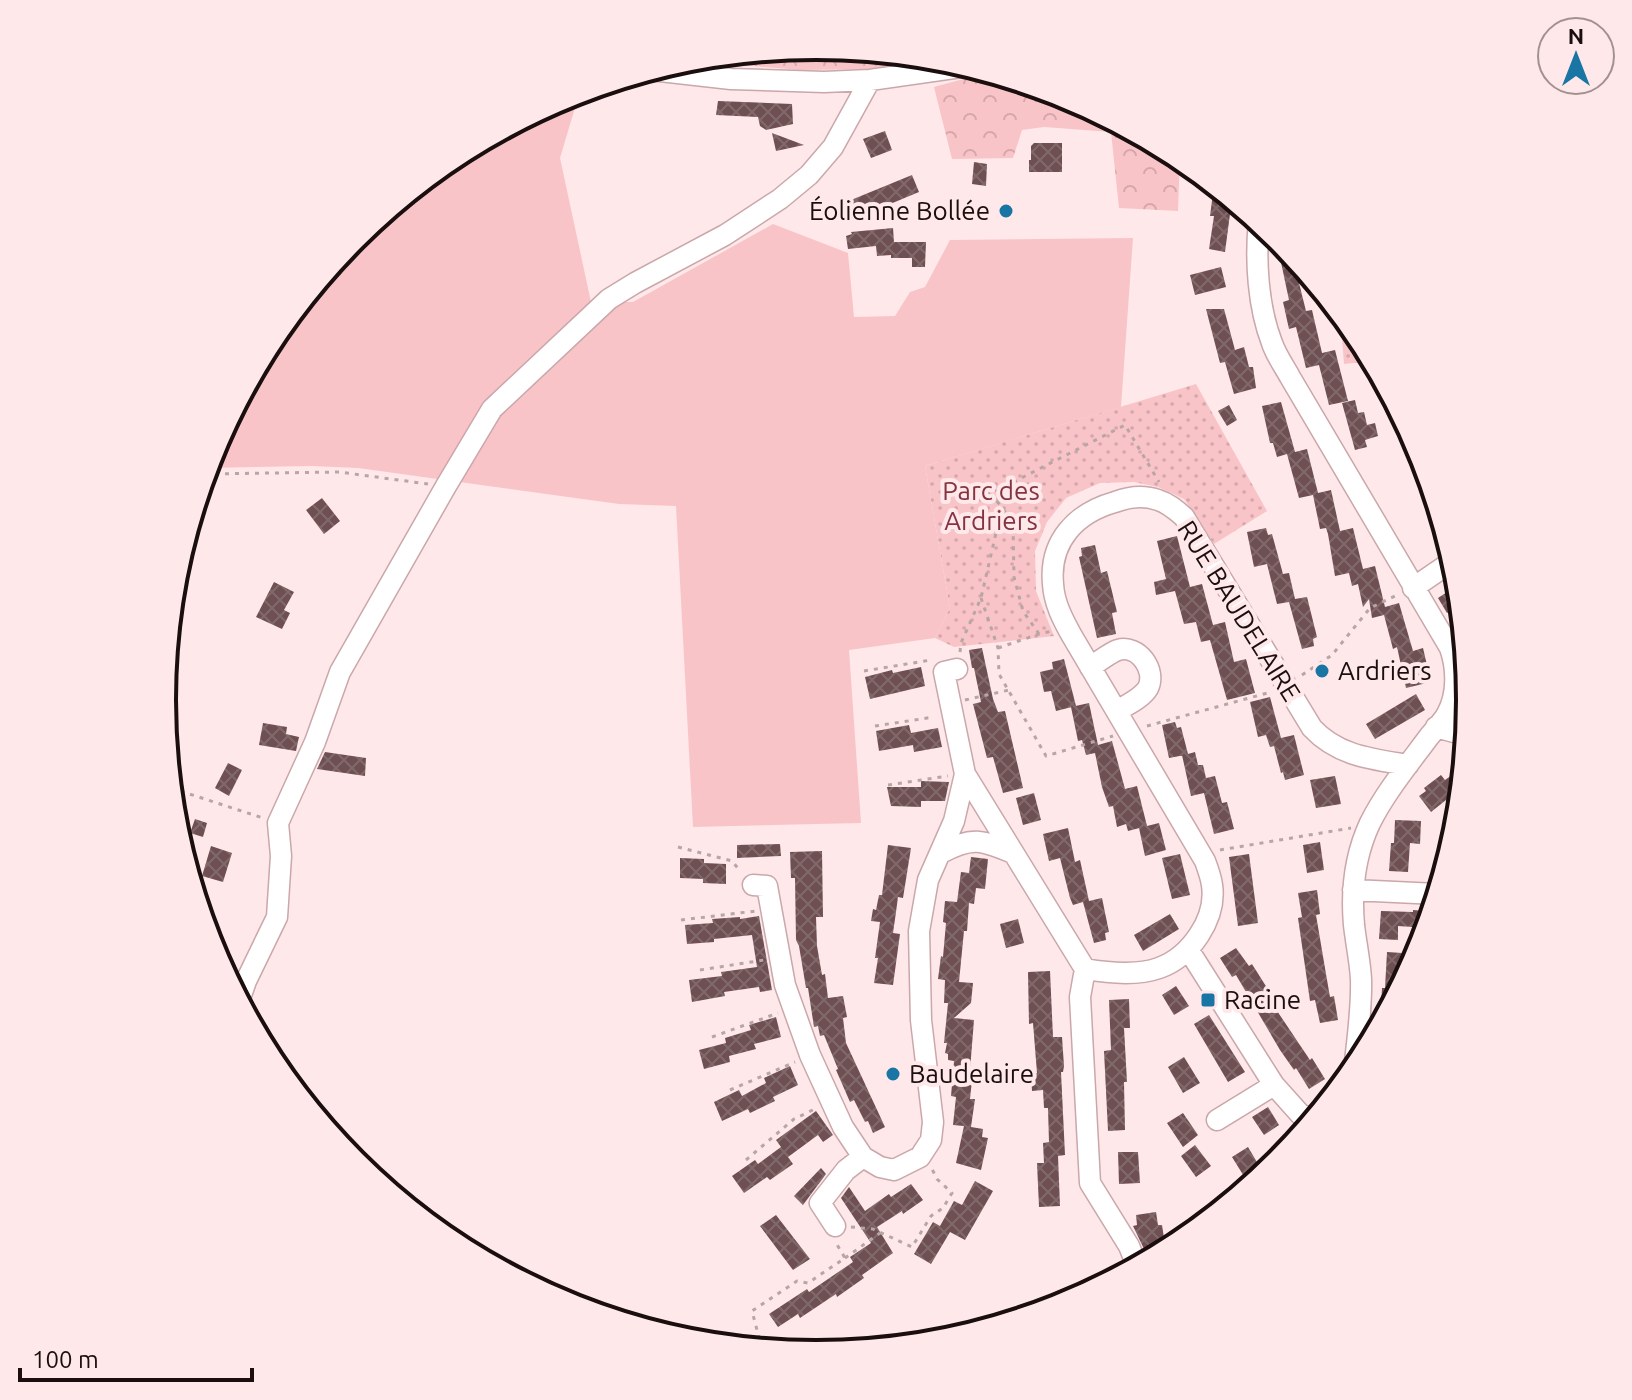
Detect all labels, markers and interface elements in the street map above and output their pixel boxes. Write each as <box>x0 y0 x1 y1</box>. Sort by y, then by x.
north arrow <box>1536 16 1616 96</box>
text: N <box>1568 23 1584 48</box>
place label: Éolienne Bollée <box>809 195 990 225</box>
marker: Éolienne Bollée <box>997 202 1015 220</box>
park label: Parc des Ardriers <box>942 476 1040 535</box>
street label: RUE BAUDELAIRE <box>1172 515 1307 706</box>
place label: Ardriers <box>1338 656 1432 685</box>
marker: Ardriers <box>1313 662 1331 680</box>
place label: Racine <box>1224 985 1301 1014</box>
marker: Racine <box>1199 991 1217 1009</box>
place label: Baudelaire <box>909 1059 1034 1088</box>
marker: Baudelaire <box>884 1065 902 1083</box>
scale bar <box>20 1332 252 1382</box>
text: 100 m <box>32 1346 99 1373</box>

